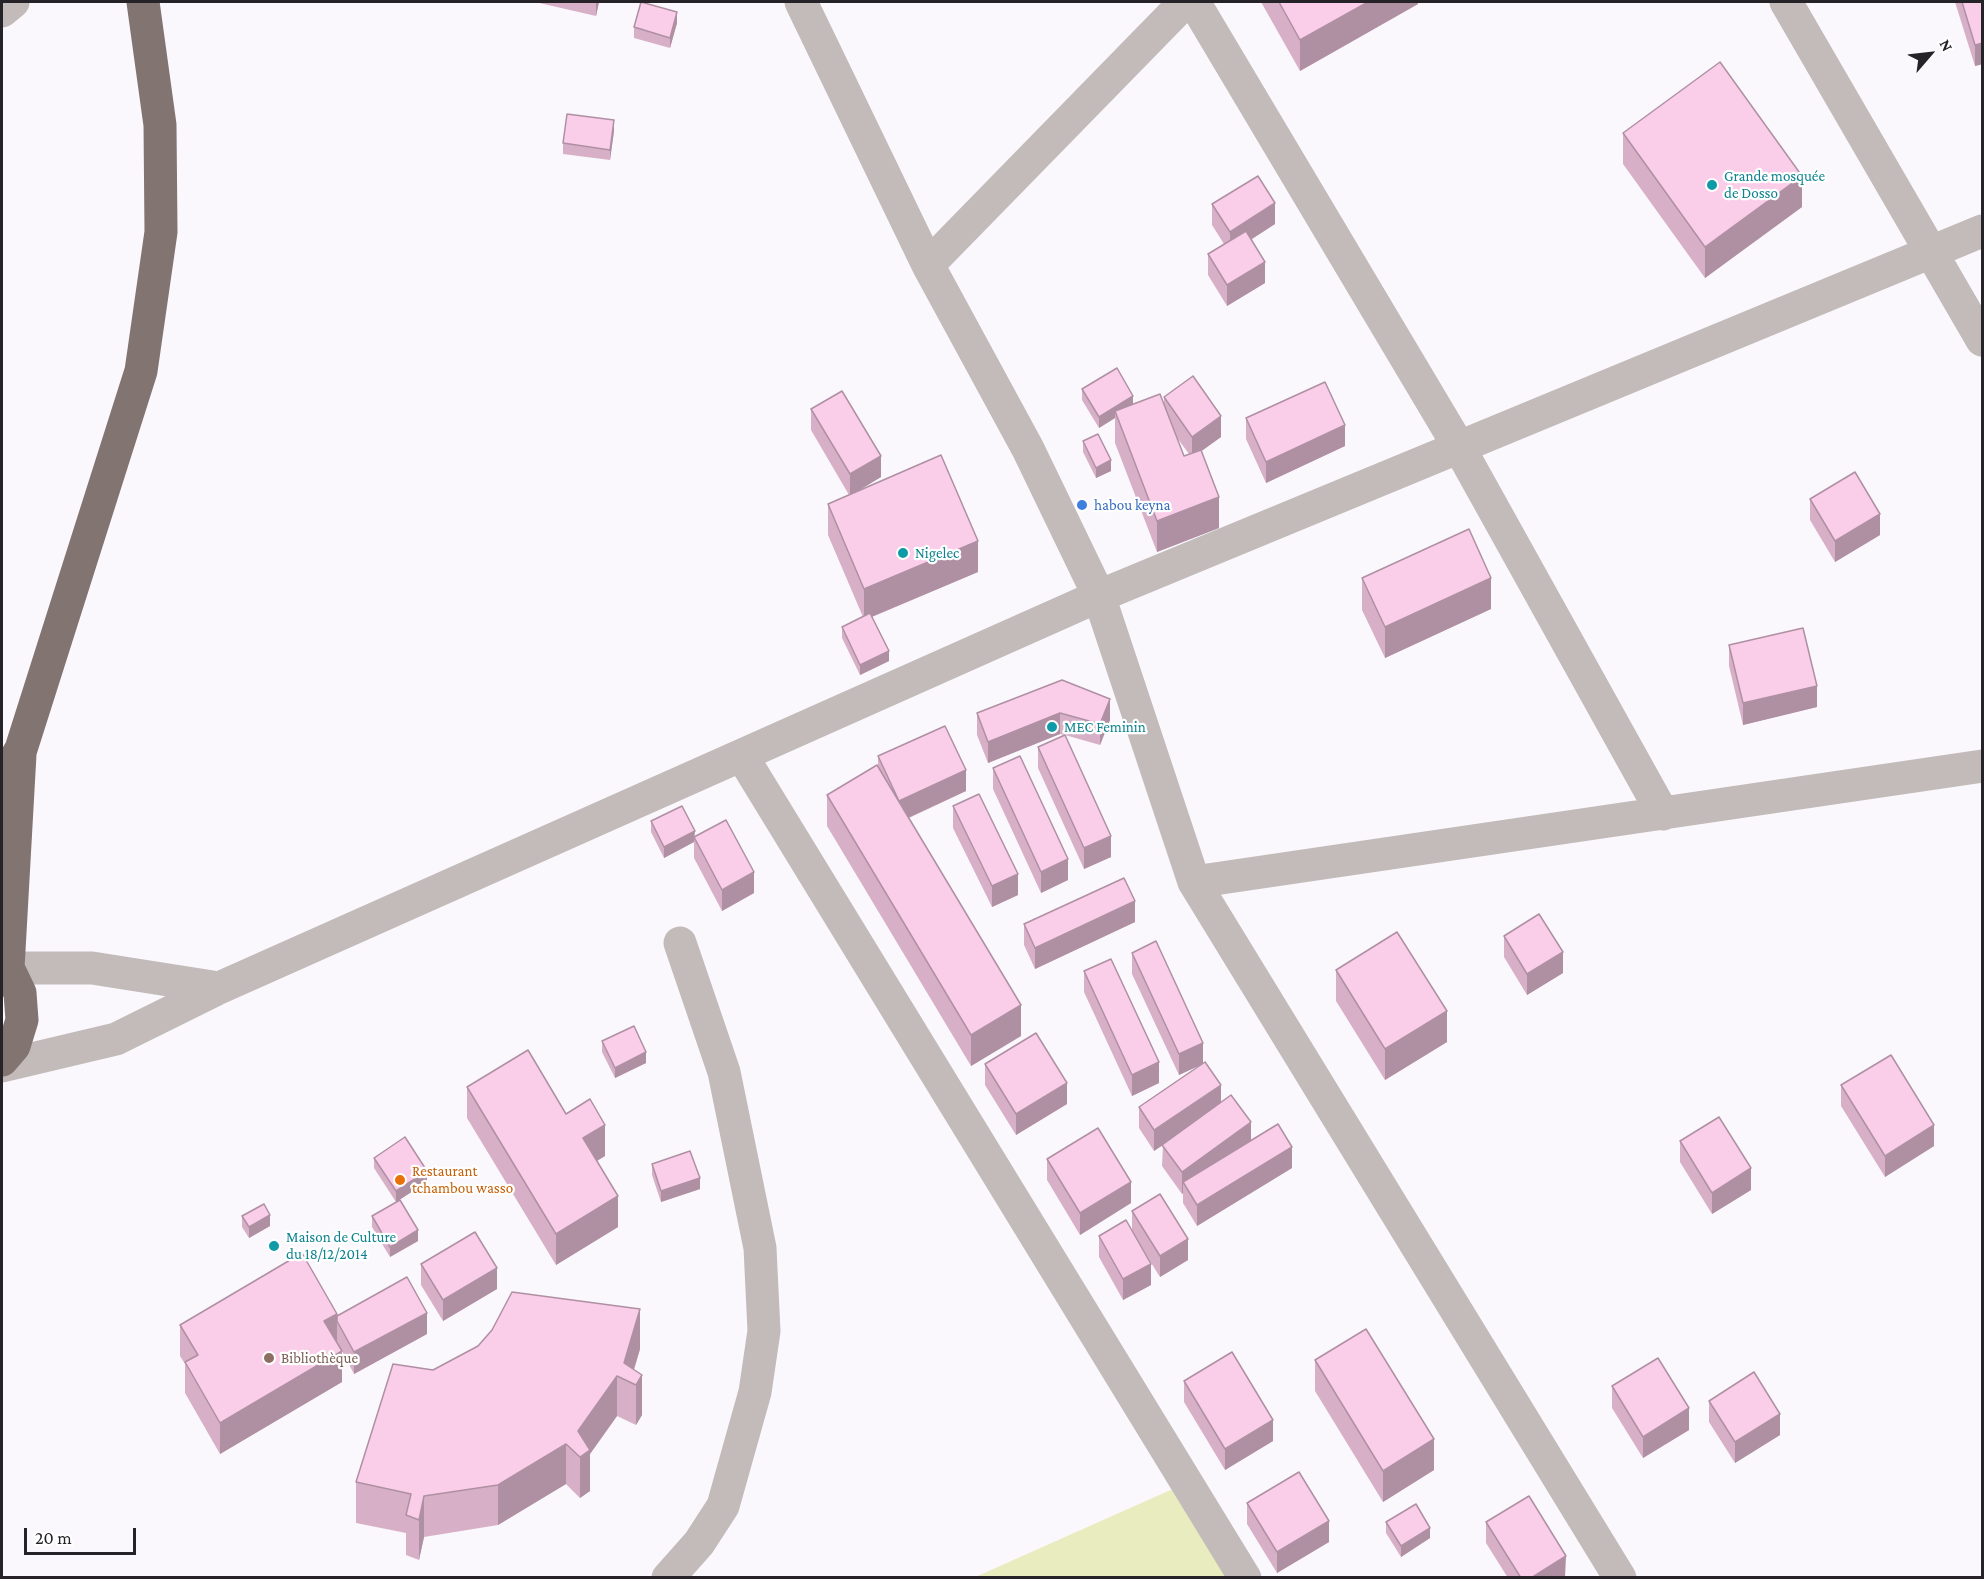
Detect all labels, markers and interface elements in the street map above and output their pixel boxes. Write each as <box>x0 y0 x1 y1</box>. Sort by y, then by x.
north arrow <box>1900 24 1960 84</box>
text: N <box>1936 37 1956 54</box>
place label: Grande mosquée de Dosso <box>1724 167 1825 202</box>
marker: Grande mosquée de Dosso <box>1705 178 1719 192</box>
place label: habou keyna <box>1094 496 1170 514</box>
marker: habou keyna <box>1075 498 1089 512</box>
place label: Nigelec <box>915 544 959 562</box>
marker: Nigelec <box>896 546 910 560</box>
place label: MEC Feminin <box>1064 718 1146 736</box>
marker: MEC Feminin <box>1045 720 1059 734</box>
place label: Restaurant tchambou wasso <box>412 1162 513 1197</box>
marker: Restaurant tchambou wasso <box>393 1173 407 1187</box>
place label: Maison de Culture du 18/12/2014 <box>286 1228 396 1263</box>
marker: Maison de Culture du 18/12/2014 <box>267 1239 281 1253</box>
place label: Bibliothèque <box>281 1349 358 1367</box>
marker: Bibliothèque <box>262 1351 276 1365</box>
scale bar <box>27 1516 140 1554</box>
text: 20 m <box>35 1528 72 1548</box>

